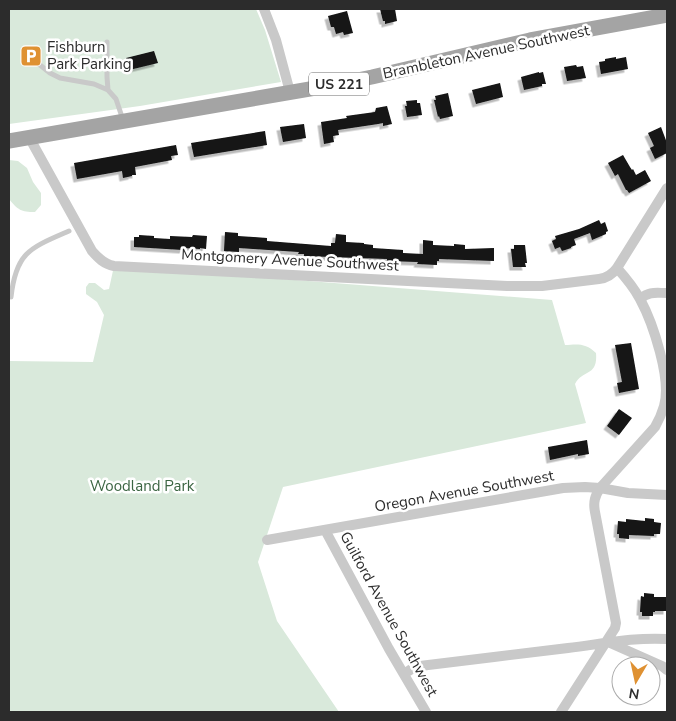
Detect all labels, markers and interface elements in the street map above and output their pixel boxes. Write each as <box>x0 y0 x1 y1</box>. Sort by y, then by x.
street label: Brambleton Avenue Southwest <box>381 20 592 84</box>
place label: Fishburn Park Parking <box>47 37 132 74</box>
parking icon: Fishburn Park Parking <box>19 44 43 68</box>
road number: US 221 <box>309 72 369 96</box>
street label: Montgomery Avenue Southwest <box>181 244 400 276</box>
street label: Oregon Avenue Southwest <box>373 465 556 517</box>
park label: Woodland Park <box>90 476 195 496</box>
street label: Guilford Avenue Southwest <box>335 528 443 701</box>
north arrow <box>611 656 661 706</box>
text: N <box>627 683 641 704</box>

